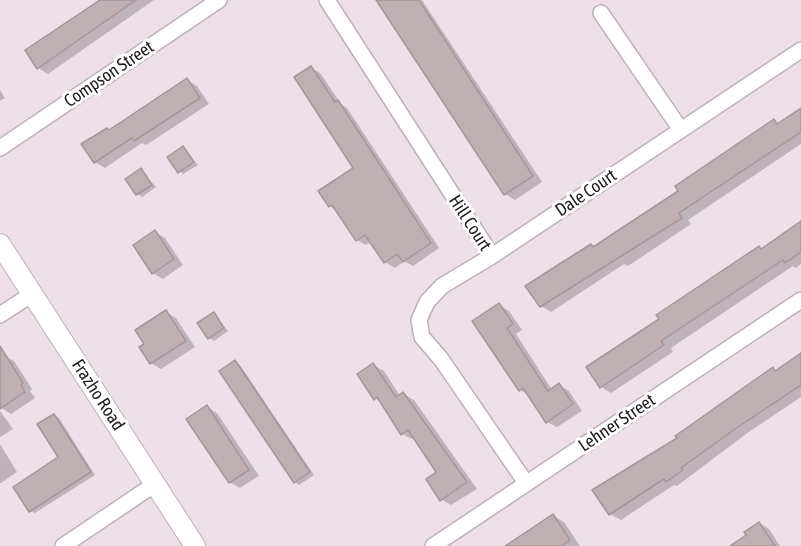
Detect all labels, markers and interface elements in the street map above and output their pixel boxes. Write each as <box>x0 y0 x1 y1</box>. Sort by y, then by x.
street label: Compson Street <box>60 36 158 112</box>
street label: Dale Court <box>551 165 621 221</box>
street label: Hill Court <box>444 191 496 255</box>
street label: Frazho Road <box>67 355 129 435</box>
street label: Lehner Street <box>574 389 660 457</box>

